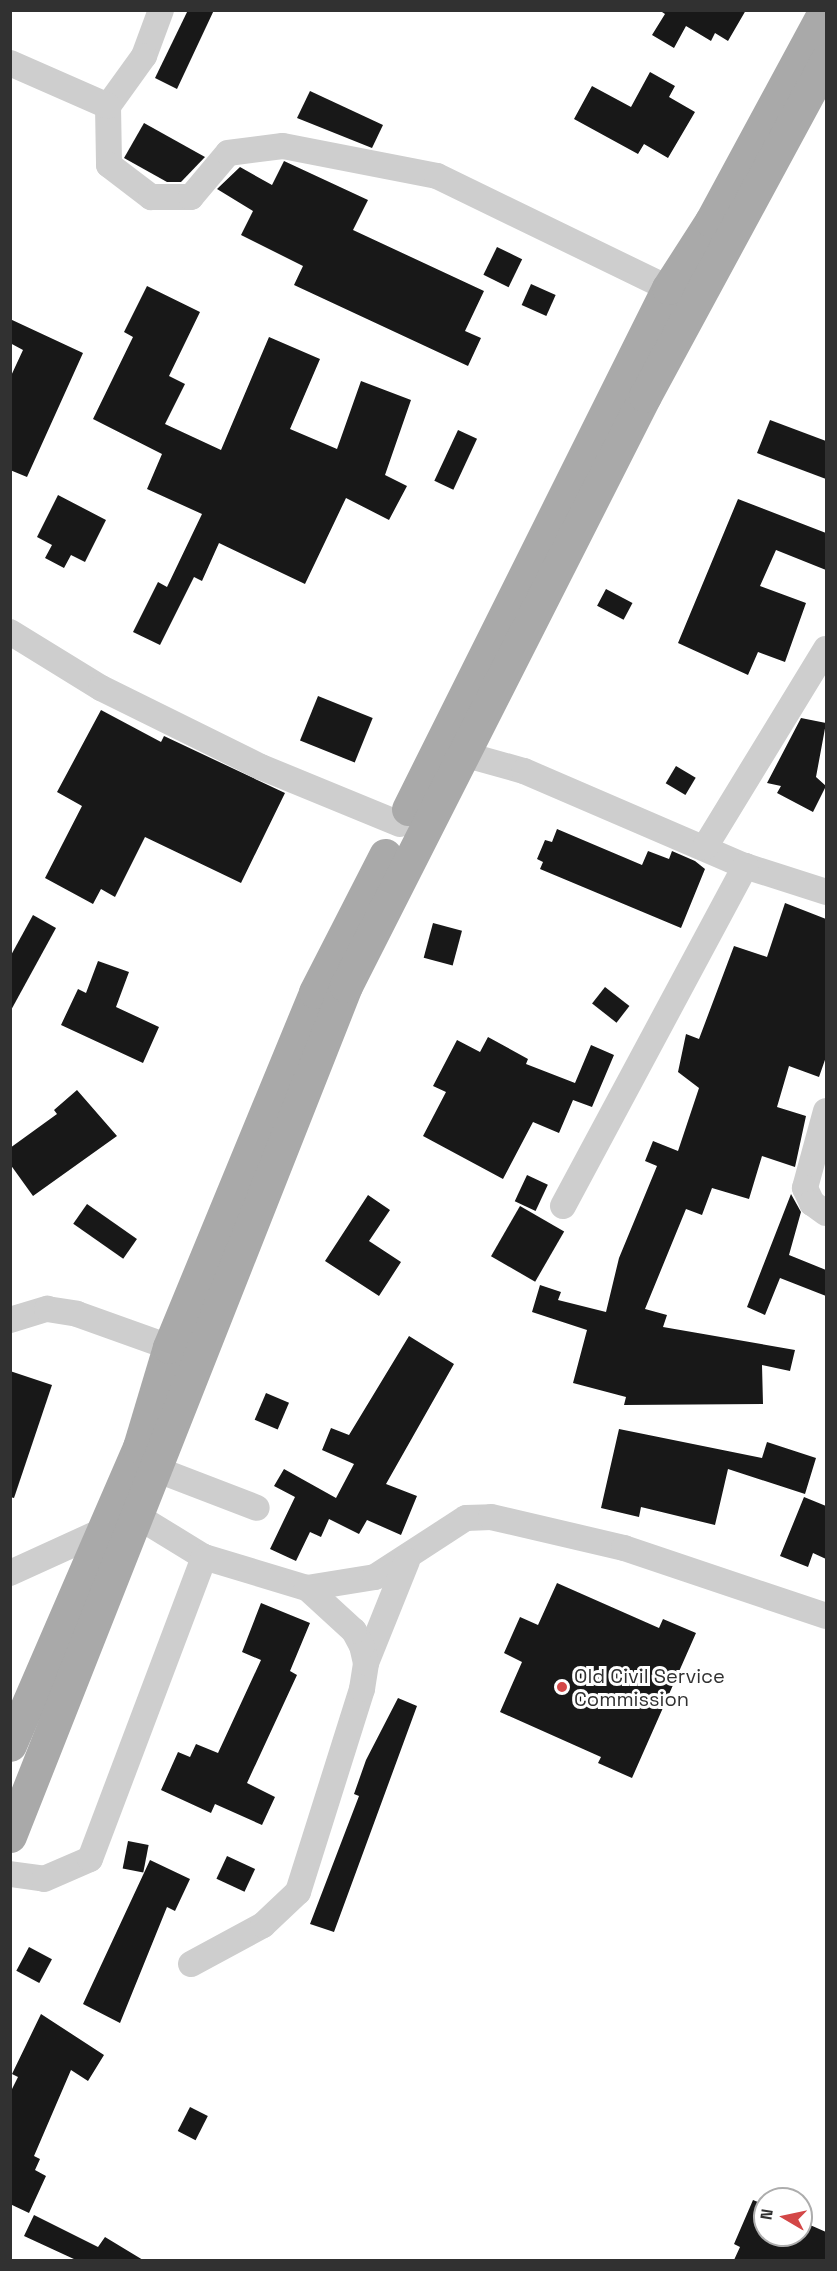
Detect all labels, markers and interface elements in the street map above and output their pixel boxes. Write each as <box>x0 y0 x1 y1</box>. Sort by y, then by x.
place label: Old Civil Service Commission <box>574 1664 725 1711</box>
marker: Old Civil Service Commission <box>555 1680 569 1694</box>
north arrow <box>753 2187 813 2247</box>
text: N <box>755 2207 778 2221</box>

